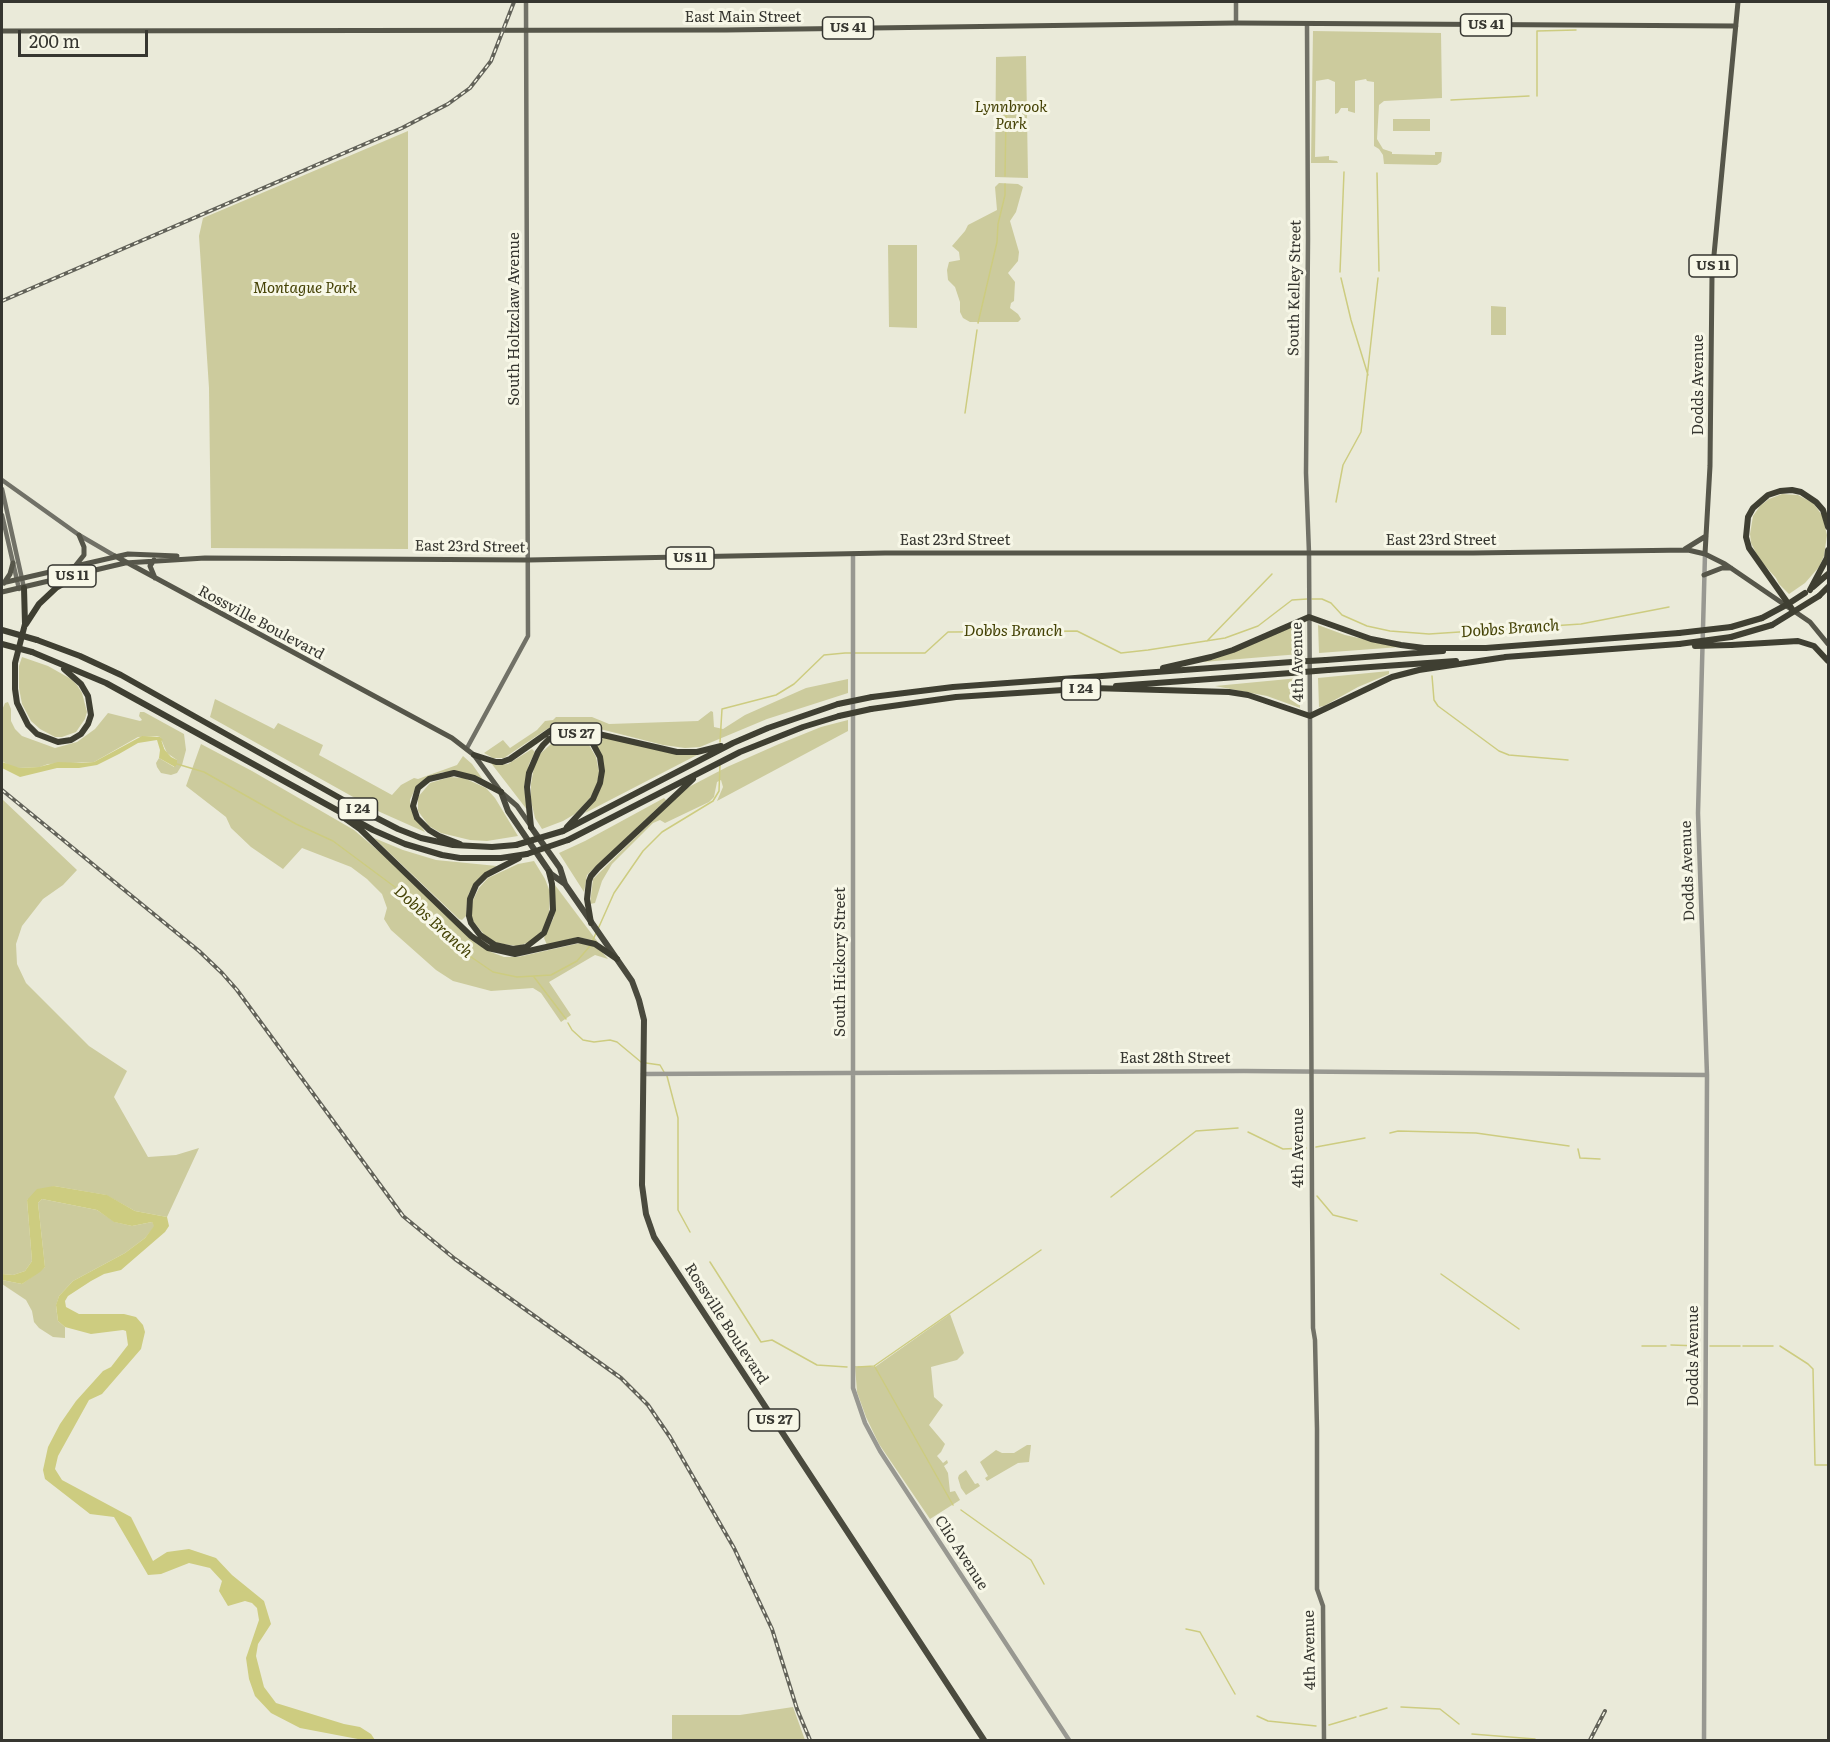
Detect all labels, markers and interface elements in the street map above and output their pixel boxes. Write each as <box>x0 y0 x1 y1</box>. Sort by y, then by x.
street label: East Main Street <box>685 9 801 27</box>
road number: US 41 <box>1460 14 1512 36</box>
road number: US 41 <box>822 17 874 39</box>
scale bar <box>21 18 152 56</box>
text: 200 m <box>29 27 80 54</box>
park label: Lynnbrook Park <box>975 99 1047 134</box>
street label: South Kelley Street <box>1285 220 1305 356</box>
street label: South Holtzclaw Avenue <box>506 232 524 406</box>
road number: US 11 <box>1689 255 1737 277</box>
park label: Montague Park <box>253 280 357 298</box>
street label: Dodds Avenue <box>1690 335 1708 435</box>
street label: East 23rd Street <box>900 532 1010 550</box>
street label: East 23rd Street <box>1386 532 1496 550</box>
street label: East 23rd Street <box>414 537 526 557</box>
road number: US 11 <box>666 547 714 569</box>
road number: US 11 <box>48 565 96 587</box>
street label: Rossville Boulevard <box>195 582 327 664</box>
water label: Dobbs Branch <box>1460 616 1560 642</box>
water label: Dobbs Branch <box>963 621 1063 641</box>
street label: 4th Avenue <box>1288 622 1308 702</box>
road number: I 24 <box>1062 678 1100 700</box>
road number: US 27 <box>550 723 602 745</box>
road number: I 24 <box>338 798 378 820</box>
street label: Dodds Avenue <box>1677 820 1699 922</box>
water label: Dobbs Branch <box>390 882 476 962</box>
street label: South Hickory Street <box>832 887 850 1037</box>
street label: East 28th Street <box>1120 1050 1230 1068</box>
street label: 4th Avenue <box>1290 1108 1308 1188</box>
street label: Rossville Boulevard <box>680 1260 772 1388</box>
street label: Dodds Avenue <box>1685 1306 1703 1406</box>
road number: US 27 <box>748 1409 800 1431</box>
street label: Clio Avenue <box>930 1513 992 1593</box>
street label: 4th Avenue <box>1300 1610 1320 1690</box>

